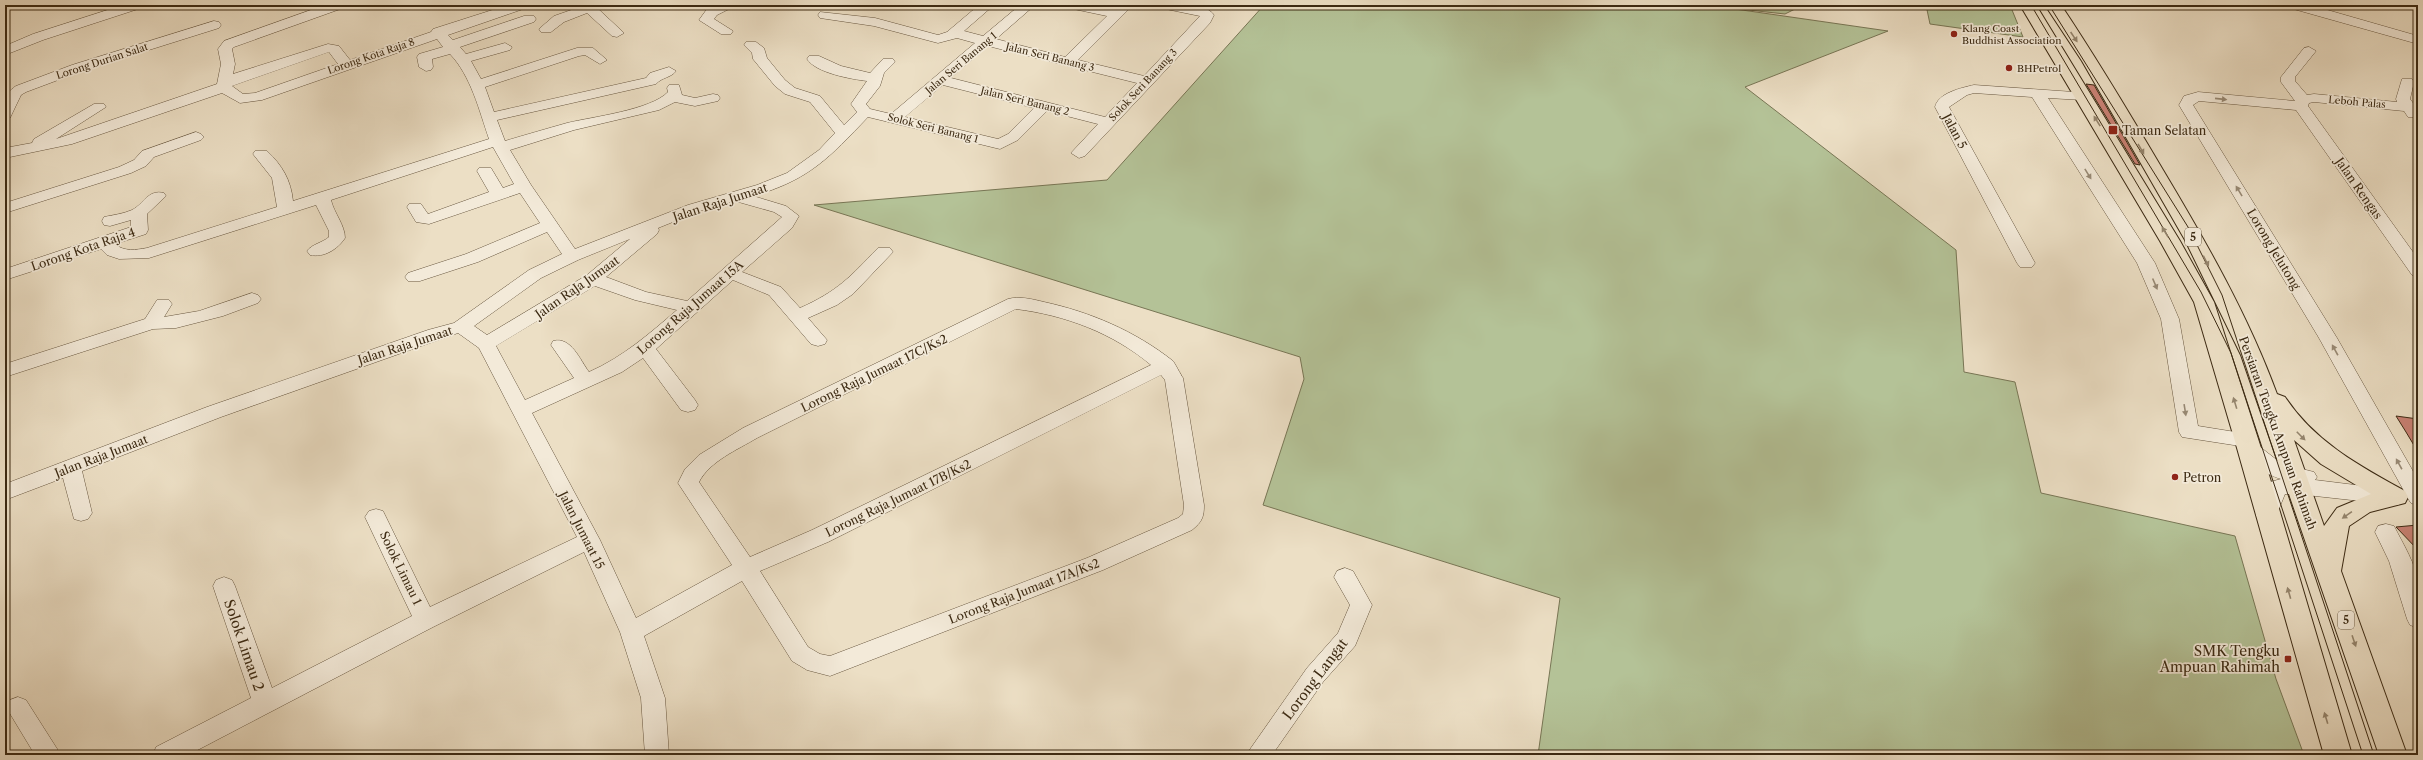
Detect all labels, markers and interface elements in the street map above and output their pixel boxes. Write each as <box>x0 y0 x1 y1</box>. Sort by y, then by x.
place label: Klang Coast Buddhist Association <box>1962 22 2062 47</box>
street label: Jalan Seri Banang 1 <box>921 29 1000 98</box>
marker: Klang Coast Buddhist Association <box>1949 29 1959 39</box>
one-way arrow <box>2070 32 2078 43</box>
street label: Lorong Kota Raja 8 <box>326 35 416 77</box>
street label: Jalan Seri Banang 3 <box>1002 39 1096 74</box>
street label: Lorong Durian Salat <box>54 40 150 82</box>
street label: Solok Seri Banang 3 <box>1106 46 1180 124</box>
place label: BHPetrol <box>2017 62 2061 75</box>
marker: BHPetrol <box>2004 63 2014 73</box>
street label: Jalan Seri Banang 2 <box>977 83 1071 118</box>
street label: Leboh Palas <box>2328 93 2386 111</box>
one-way arrow <box>2215 95 2227 102</box>
street label: Jalan 5 <box>1939 109 1970 151</box>
street label: Solok Seri Banang 1 <box>886 110 981 146</box>
one-way arrow <box>2094 115 2101 127</box>
place label: Taman Selatan <box>2122 123 2207 138</box>
marker: Taman Selatan <box>2107 124 2119 136</box>
one-way arrow <box>2138 143 2145 155</box>
street label: Jalan Rengas <box>2331 153 2386 222</box>
one-way arrow <box>2084 168 2091 180</box>
street label: Jalan Raja Jumaat <box>669 179 770 225</box>
one-way arrow <box>2235 185 2242 197</box>
street label: Lorong Jelutong <box>2244 206 2304 293</box>
street label: Lorong Kota Raja 4 <box>29 224 137 274</box>
one-way arrow <box>2161 227 2169 237</box>
road number: 5 <box>2185 228 2201 246</box>
street label: Jalan RaJa Jumaat <box>531 252 622 323</box>
street label: Lorong Raja Jumaat 15A <box>634 256 747 357</box>
one-way arrow <box>2203 256 2209 267</box>
one-way arrow <box>2153 279 2159 291</box>
street label: Jalan Raja Jumaat <box>354 322 455 368</box>
street label: Lorong Raja Jumaat 17C/Ks2 <box>798 331 950 415</box>
street label: Persiaran Tengku Ampuan Rahimah <box>2236 334 2320 532</box>
one-way arrow <box>2332 345 2338 356</box>
one-way arrow <box>2232 397 2238 409</box>
one-way arrow <box>2182 404 2188 416</box>
street label: Jalan Raja Jumaat <box>50 431 150 481</box>
one-way arrow <box>2296 431 2306 441</box>
street label: Lorong Raja Jumaat 17B/Ks2 <box>823 456 973 540</box>
one-way arrow <box>2395 458 2402 470</box>
place label: Petron <box>2183 470 2222 485</box>
marker: Petron <box>2170 472 2180 482</box>
street label: Jalan Jumaat 15 <box>555 487 608 571</box>
one-way arrow <box>2341 511 2352 519</box>
street label: Solok Limau 1 <box>377 529 425 607</box>
street label: Lorong Raja Jumaat 17A/Ks2 <box>946 555 1102 627</box>
one-way arrow <box>2286 587 2292 600</box>
street label: Solok Limau 2 <box>220 597 268 693</box>
road number: 5 <box>2338 611 2354 629</box>
street label: Lorong Langat <box>1279 635 1351 723</box>
one-way arrow <box>2351 636 2357 648</box>
place label: SMK Tengku Ampuan Rahimah <box>2159 642 2280 676</box>
marker: SMK Tengku Ampuan Rahimah <box>2283 654 2293 664</box>
one-way arrow <box>2323 712 2329 724</box>

